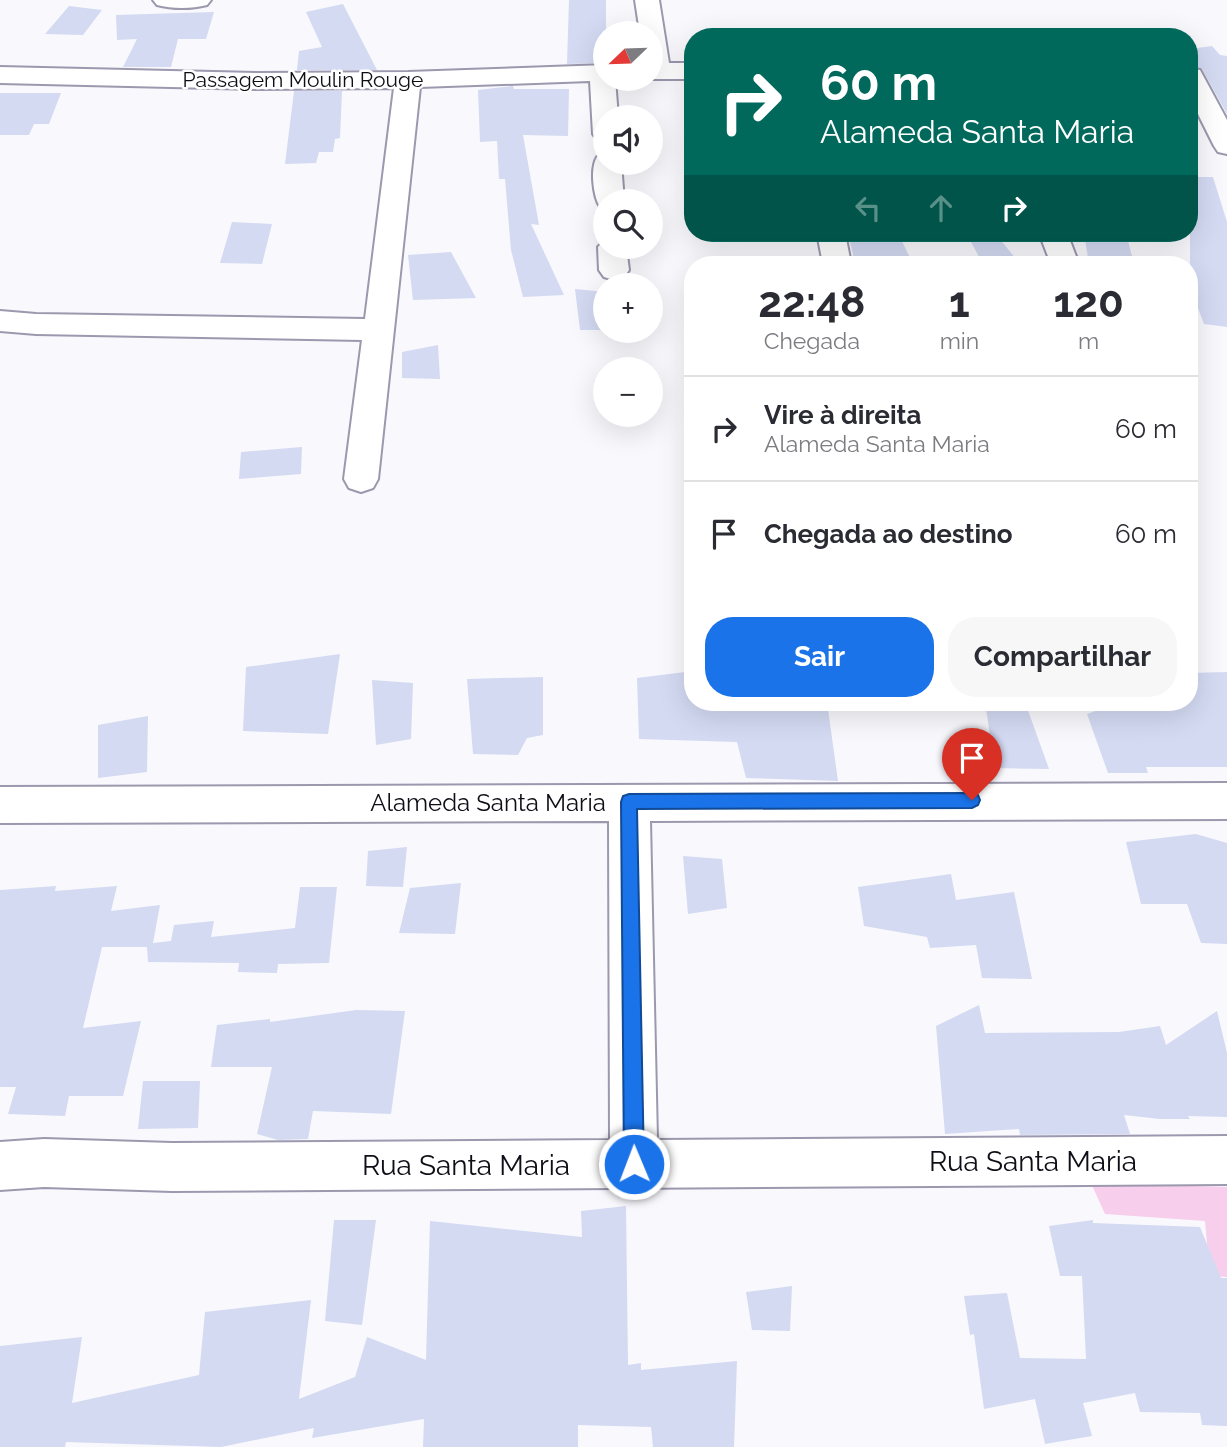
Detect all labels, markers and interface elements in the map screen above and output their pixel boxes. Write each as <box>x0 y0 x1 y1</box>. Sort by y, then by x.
north arrow <box>593 21 663 91</box>
map controls <box>593 21 663 427</box>
text: 60 m <box>820 54 937 111</box>
icon: right <box>705 56 796 147</box>
street label: Passagem Moulin Rouge <box>183 67 423 92</box>
button: sound <box>593 105 663 175</box>
text: Alameda Santa Maria <box>820 113 1134 150</box>
button: search <box>593 189 663 259</box>
icon: left <box>849 189 887 227</box>
icon: ahead <box>922 189 960 227</box>
icon: right <box>995 189 1033 227</box>
button: + <box>593 273 663 343</box>
text: 22:48 <box>758 278 865 327</box>
text: 1 <box>949 278 970 327</box>
text: 120 <box>1053 278 1124 327</box>
text: Chegada <box>764 327 860 354</box>
text: min <box>940 327 979 354</box>
text: m <box>1078 327 1099 354</box>
button: − <box>593 357 663 427</box>
text: Vire à direita <box>764 400 921 430</box>
icon: right <box>705 410 743 448</box>
text: 60 m <box>1115 414 1177 444</box>
text: Alameda Santa Maria <box>764 430 990 457</box>
icon: arrive <box>705 515 743 553</box>
text: Chegada ao destino <box>764 519 1013 549</box>
text: 60 m <box>1115 519 1177 549</box>
button: Sair <box>705 617 934 697</box>
button: Compartilhar <box>948 617 1177 697</box>
pin <box>942 728 1002 800</box>
icon: arrive <box>953 739 991 777</box>
street label: Alameda Santa Maria <box>370 788 606 817</box>
position arrow <box>597 1127 671 1201</box>
street label: Rua Santa Maria <box>929 1145 1137 1178</box>
street label: Rua Santa Maria <box>362 1149 570 1182</box>

